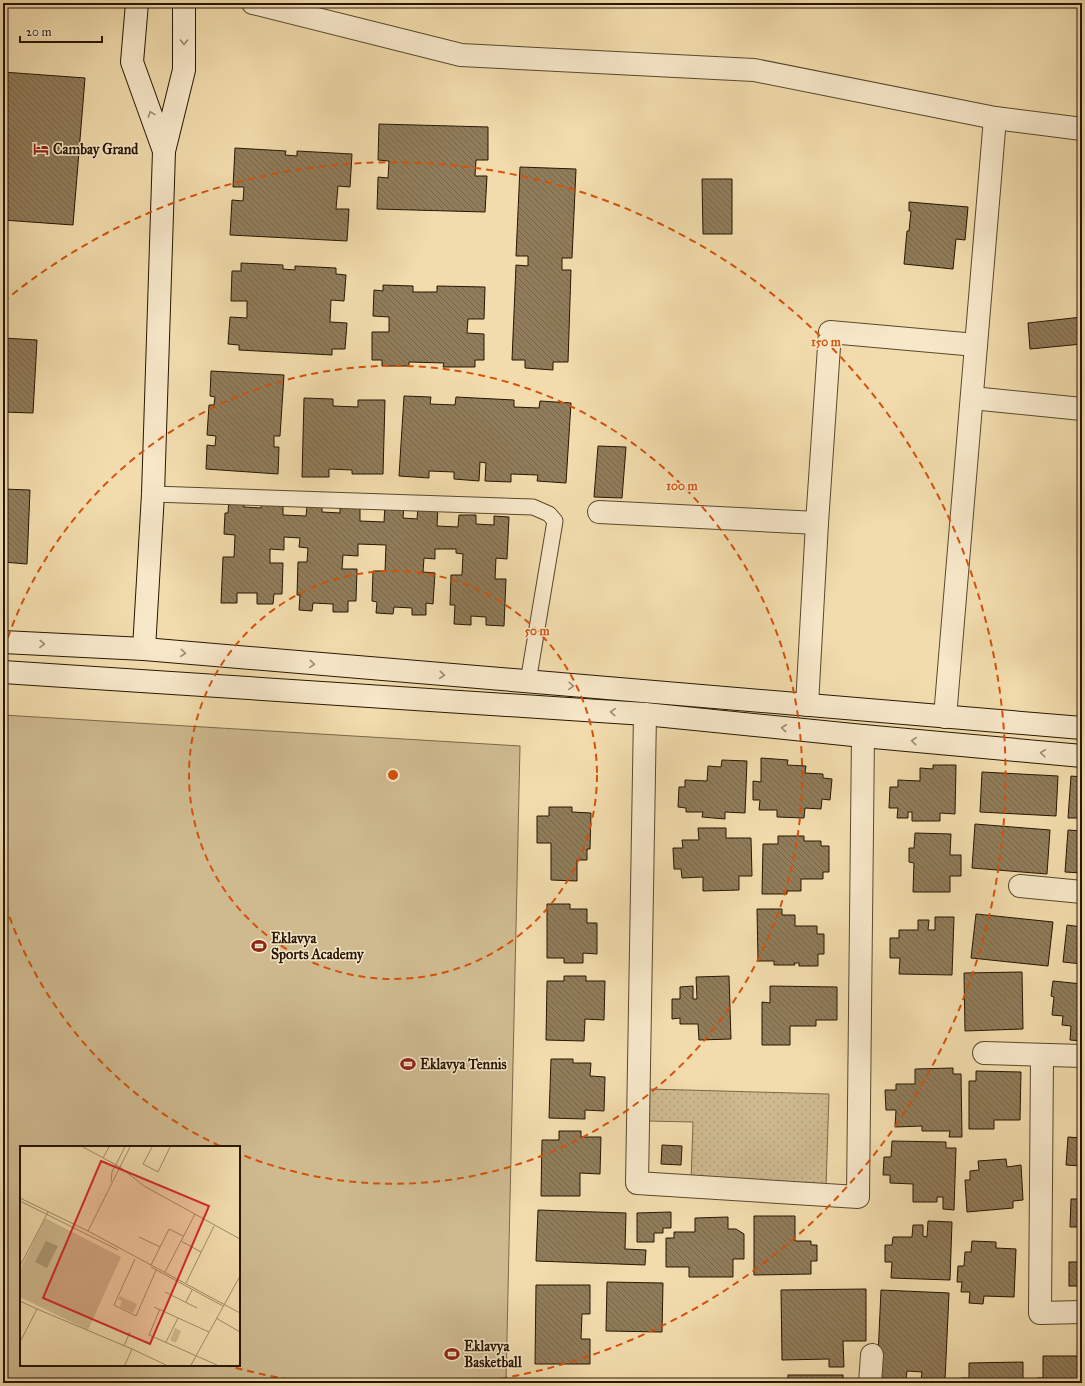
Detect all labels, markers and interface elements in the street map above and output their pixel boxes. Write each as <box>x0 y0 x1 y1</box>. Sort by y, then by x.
scale bar <box>20 18 102 44</box>
text: 20 m <box>26 25 52 39</box>
one-way arrow <box>180 39 188 45</box>
one-way arrow <box>148 111 156 118</box>
hotel icon: Cambay Grand <box>32 140 50 158</box>
place label: Cambay Grand <box>53 141 139 159</box>
text: 150 m <box>811 335 842 349</box>
text: 100 m <box>666 479 699 493</box>
text: 50 m <box>524 624 551 638</box>
one-way arrow <box>39 640 45 648</box>
one-way arrow <box>180 648 186 657</box>
one-way arrow <box>309 659 315 668</box>
one-way arrow <box>439 670 445 679</box>
one-way arrow <box>568 681 574 690</box>
one-way arrow <box>610 707 616 716</box>
one-way arrow <box>781 724 787 733</box>
one-way arrow <box>911 736 917 745</box>
one-way arrow <box>1040 748 1046 757</box>
centre of rings <box>386 768 400 782</box>
place label: Eklavya Sports Academy <box>271 930 365 964</box>
sports icon: Eklavya Sports Academy <box>250 937 268 955</box>
sports icon: Eklavya Tennis <box>399 1055 417 1073</box>
place label: Eklavya Tennis <box>420 1056 507 1074</box>
inset map <box>20 1146 240 1366</box>
place label: Eklavya Basketball <box>464 1338 523 1371</box>
sports icon: Eklavya Basketball <box>443 1345 461 1363</box>

